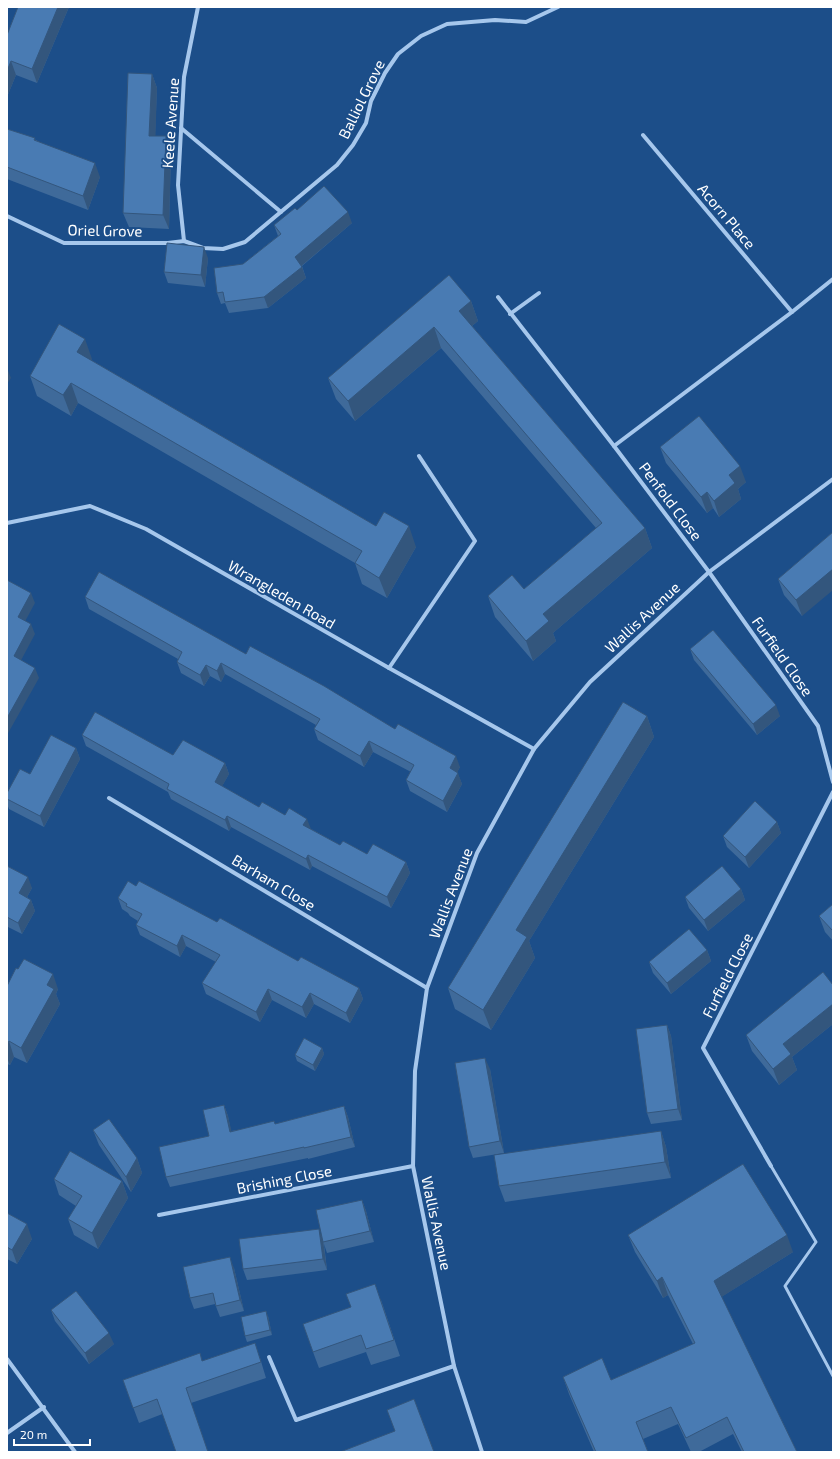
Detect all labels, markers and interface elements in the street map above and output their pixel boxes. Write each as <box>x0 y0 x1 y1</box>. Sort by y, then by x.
street label: Balliol Grove <box>334 57 388 141</box>
street label: Keele Avenue <box>158 77 182 169</box>
street label: Acorn Place <box>694 180 760 252</box>
street label: Oriel Grove <box>67 220 143 240</box>
street label: Penfold Close <box>636 458 706 544</box>
street label: Wrangleden Road <box>225 556 339 632</box>
street label: Wallis Avenue <box>601 578 683 656</box>
street label: Furfield Close <box>749 613 817 699</box>
street label: Wallis Avenue <box>424 845 476 941</box>
street label: Barham Close <box>229 850 319 914</box>
street label: Furfield Close <box>698 929 756 1021</box>
street label: Brishing Close <box>235 1161 333 1197</box>
street label: Wallis Avenue <box>418 1174 456 1272</box>
scale bar <box>14 1421 90 1447</box>
text: 20 m <box>20 1427 47 1441</box>

